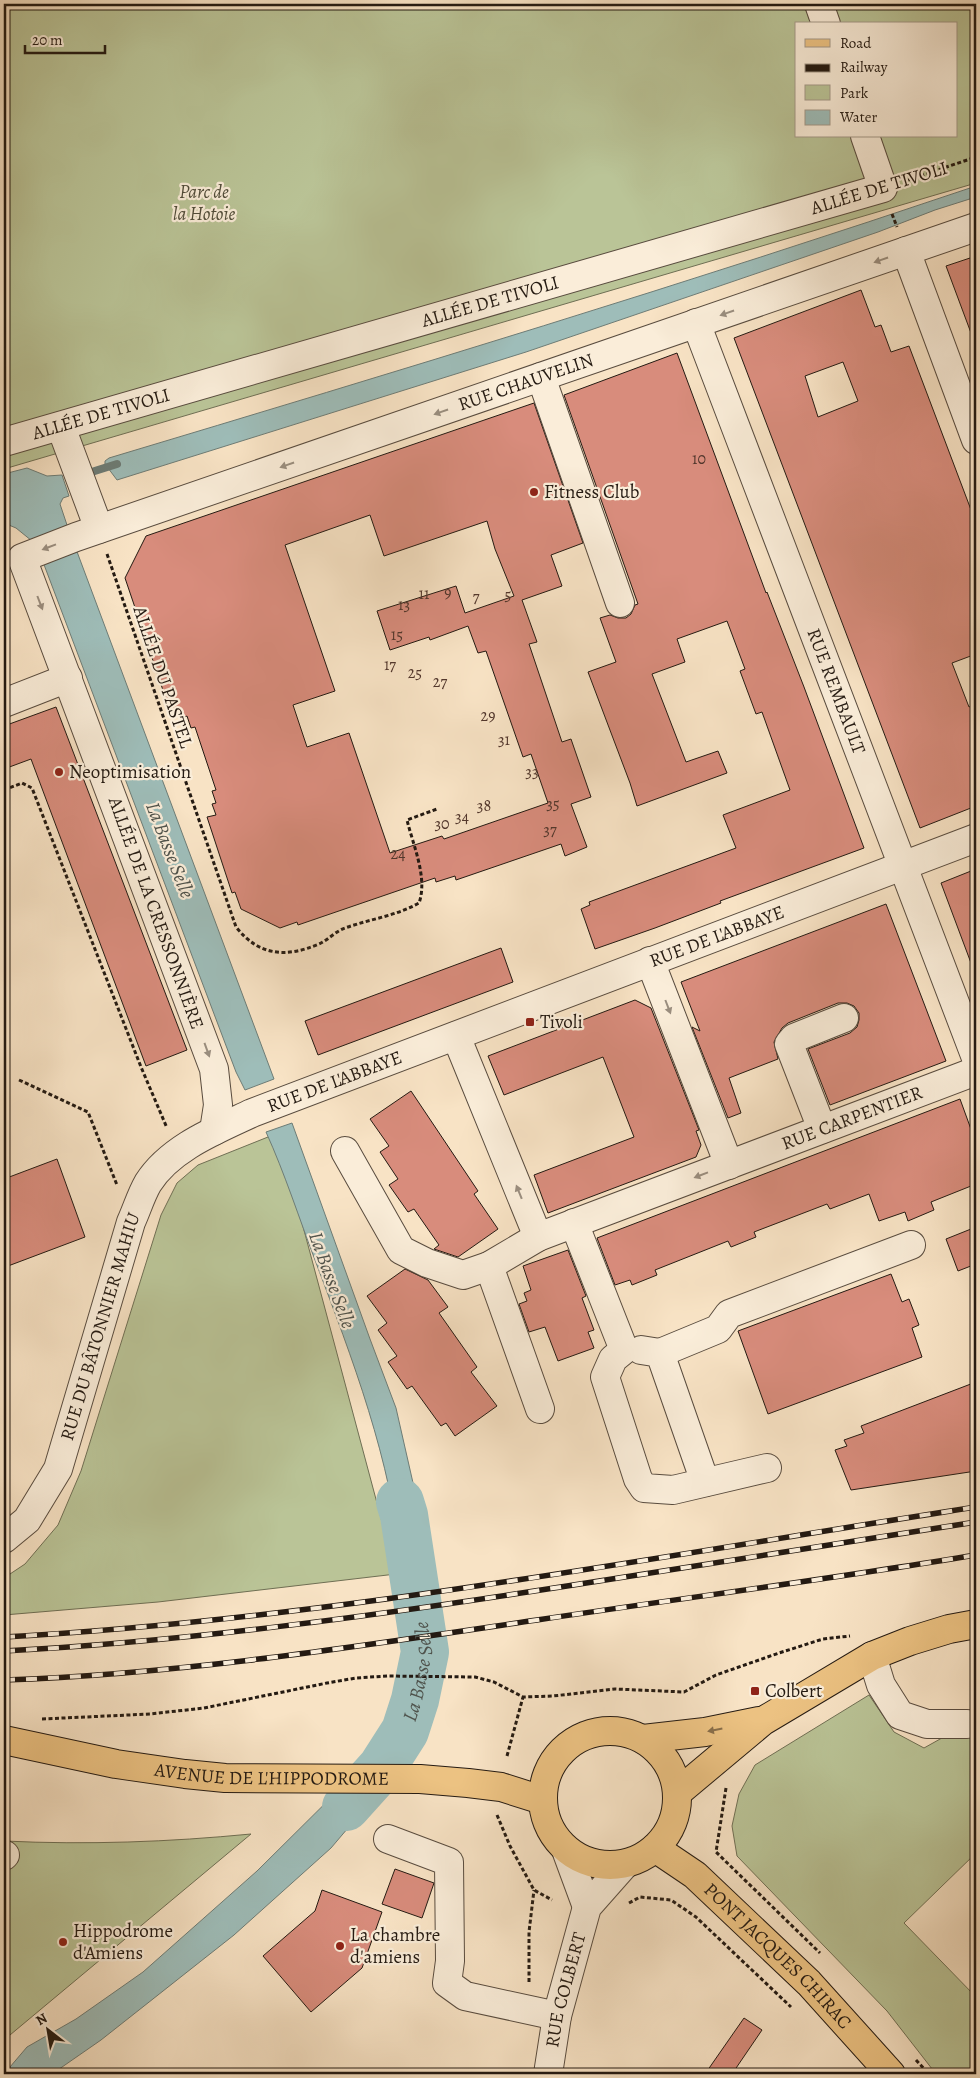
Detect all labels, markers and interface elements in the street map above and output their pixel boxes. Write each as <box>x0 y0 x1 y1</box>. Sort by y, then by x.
scale bar <box>25 22 105 54</box>
legend <box>795 22 958 138</box>
text: 20 m <box>32 30 63 50</box>
text: Road <box>840 33 872 53</box>
text: Railway <box>840 57 888 77</box>
text: Park <box>840 83 869 103</box>
text: Water <box>839 107 877 127</box>
street label: ALLÉE DE TIVOLI <box>806 155 951 221</box>
park label: Parc de la Hotoie <box>173 179 235 227</box>
one-way arrow <box>873 257 888 264</box>
street label: ALLÉE DE TIVOLI <box>417 269 562 334</box>
one-way arrow <box>719 309 734 317</box>
street label: RUE CHAUVELIN <box>454 347 597 417</box>
street label: ALLÉE DE TIVOLI <box>28 382 173 446</box>
one-way arrow <box>433 408 448 416</box>
house number: 10 <box>692 448 706 470</box>
one-way arrow <box>280 461 295 469</box>
place label: Fitness Club <box>544 479 639 505</box>
marker: Fitness Club <box>528 486 540 498</box>
one-way arrow <box>42 544 57 552</box>
house number: 9 <box>444 582 452 604</box>
house number: 11 <box>419 583 430 605</box>
house number: 5 <box>505 584 512 606</box>
house number: 7 <box>473 586 480 608</box>
house number: 13 <box>398 594 410 616</box>
one-way arrow <box>36 596 44 611</box>
street label: ALLÉE DU PASTEL <box>126 602 200 752</box>
house number: 15 <box>391 624 403 646</box>
street label: RUE REMBAULT <box>801 625 872 758</box>
house number: 17 <box>384 654 396 676</box>
house number: 25 <box>408 662 422 684</box>
house number: 27 <box>433 671 447 693</box>
house number: 29 <box>481 705 495 727</box>
house number: 31 <box>498 729 511 751</box>
place label: Neoptimisation <box>69 759 191 785</box>
house number: 33 <box>525 761 539 783</box>
marker: Neoptimisation <box>53 766 65 778</box>
street label: ALLÉE DE LA CRESSONNIÈRE <box>101 792 210 1033</box>
house number: 35 <box>546 793 560 815</box>
house number: 38 <box>477 795 491 817</box>
water label: La Basse Selle <box>139 798 201 902</box>
house number: 34 <box>455 806 469 828</box>
house number: 30 <box>434 813 450 835</box>
house number: 37 <box>543 819 557 841</box>
house number: 24 <box>391 843 405 865</box>
street label: RUE DE L'ABBAYE <box>646 899 788 974</box>
one-way arrow <box>664 1000 672 1014</box>
place label: Tivoli <box>540 1009 583 1035</box>
marker: Tivoli <box>524 1016 536 1028</box>
one-way arrow <box>204 1043 211 1058</box>
street label: RUE DE L'ABBAYE <box>263 1044 406 1119</box>
street label: RUE CARPENTIER <box>778 1079 927 1157</box>
one-way arrow <box>694 1172 709 1179</box>
one-way arrow <box>515 1185 523 1199</box>
street label: RUE DU BÂTONNIER MAHIU <box>54 1208 147 1444</box>
water label: La Basse Selle <box>302 1228 362 1332</box>
water label: La Basse Selle <box>396 1620 439 1725</box>
place label: Colbert <box>765 1678 822 1704</box>
marker: Colbert <box>749 1685 761 1697</box>
one-way arrow <box>707 1727 723 1735</box>
street label: AVENUE DE L'HIPPODROME <box>152 1757 389 1792</box>
street label: PONT JACQUES CHIRAC <box>698 1877 857 2035</box>
place label: Hippodrome d'Amiens <box>73 1918 173 1966</box>
place label: La chambre d'amiens <box>350 1922 440 1970</box>
street label: RUE COLBERT <box>539 1929 593 2049</box>
marker: Hippodrome d'Amiens <box>57 1936 69 1948</box>
marker: La chambre d'amiens <box>334 1940 346 1952</box>
north arrow <box>22 2006 72 2056</box>
text: N <box>32 2009 51 2030</box>

